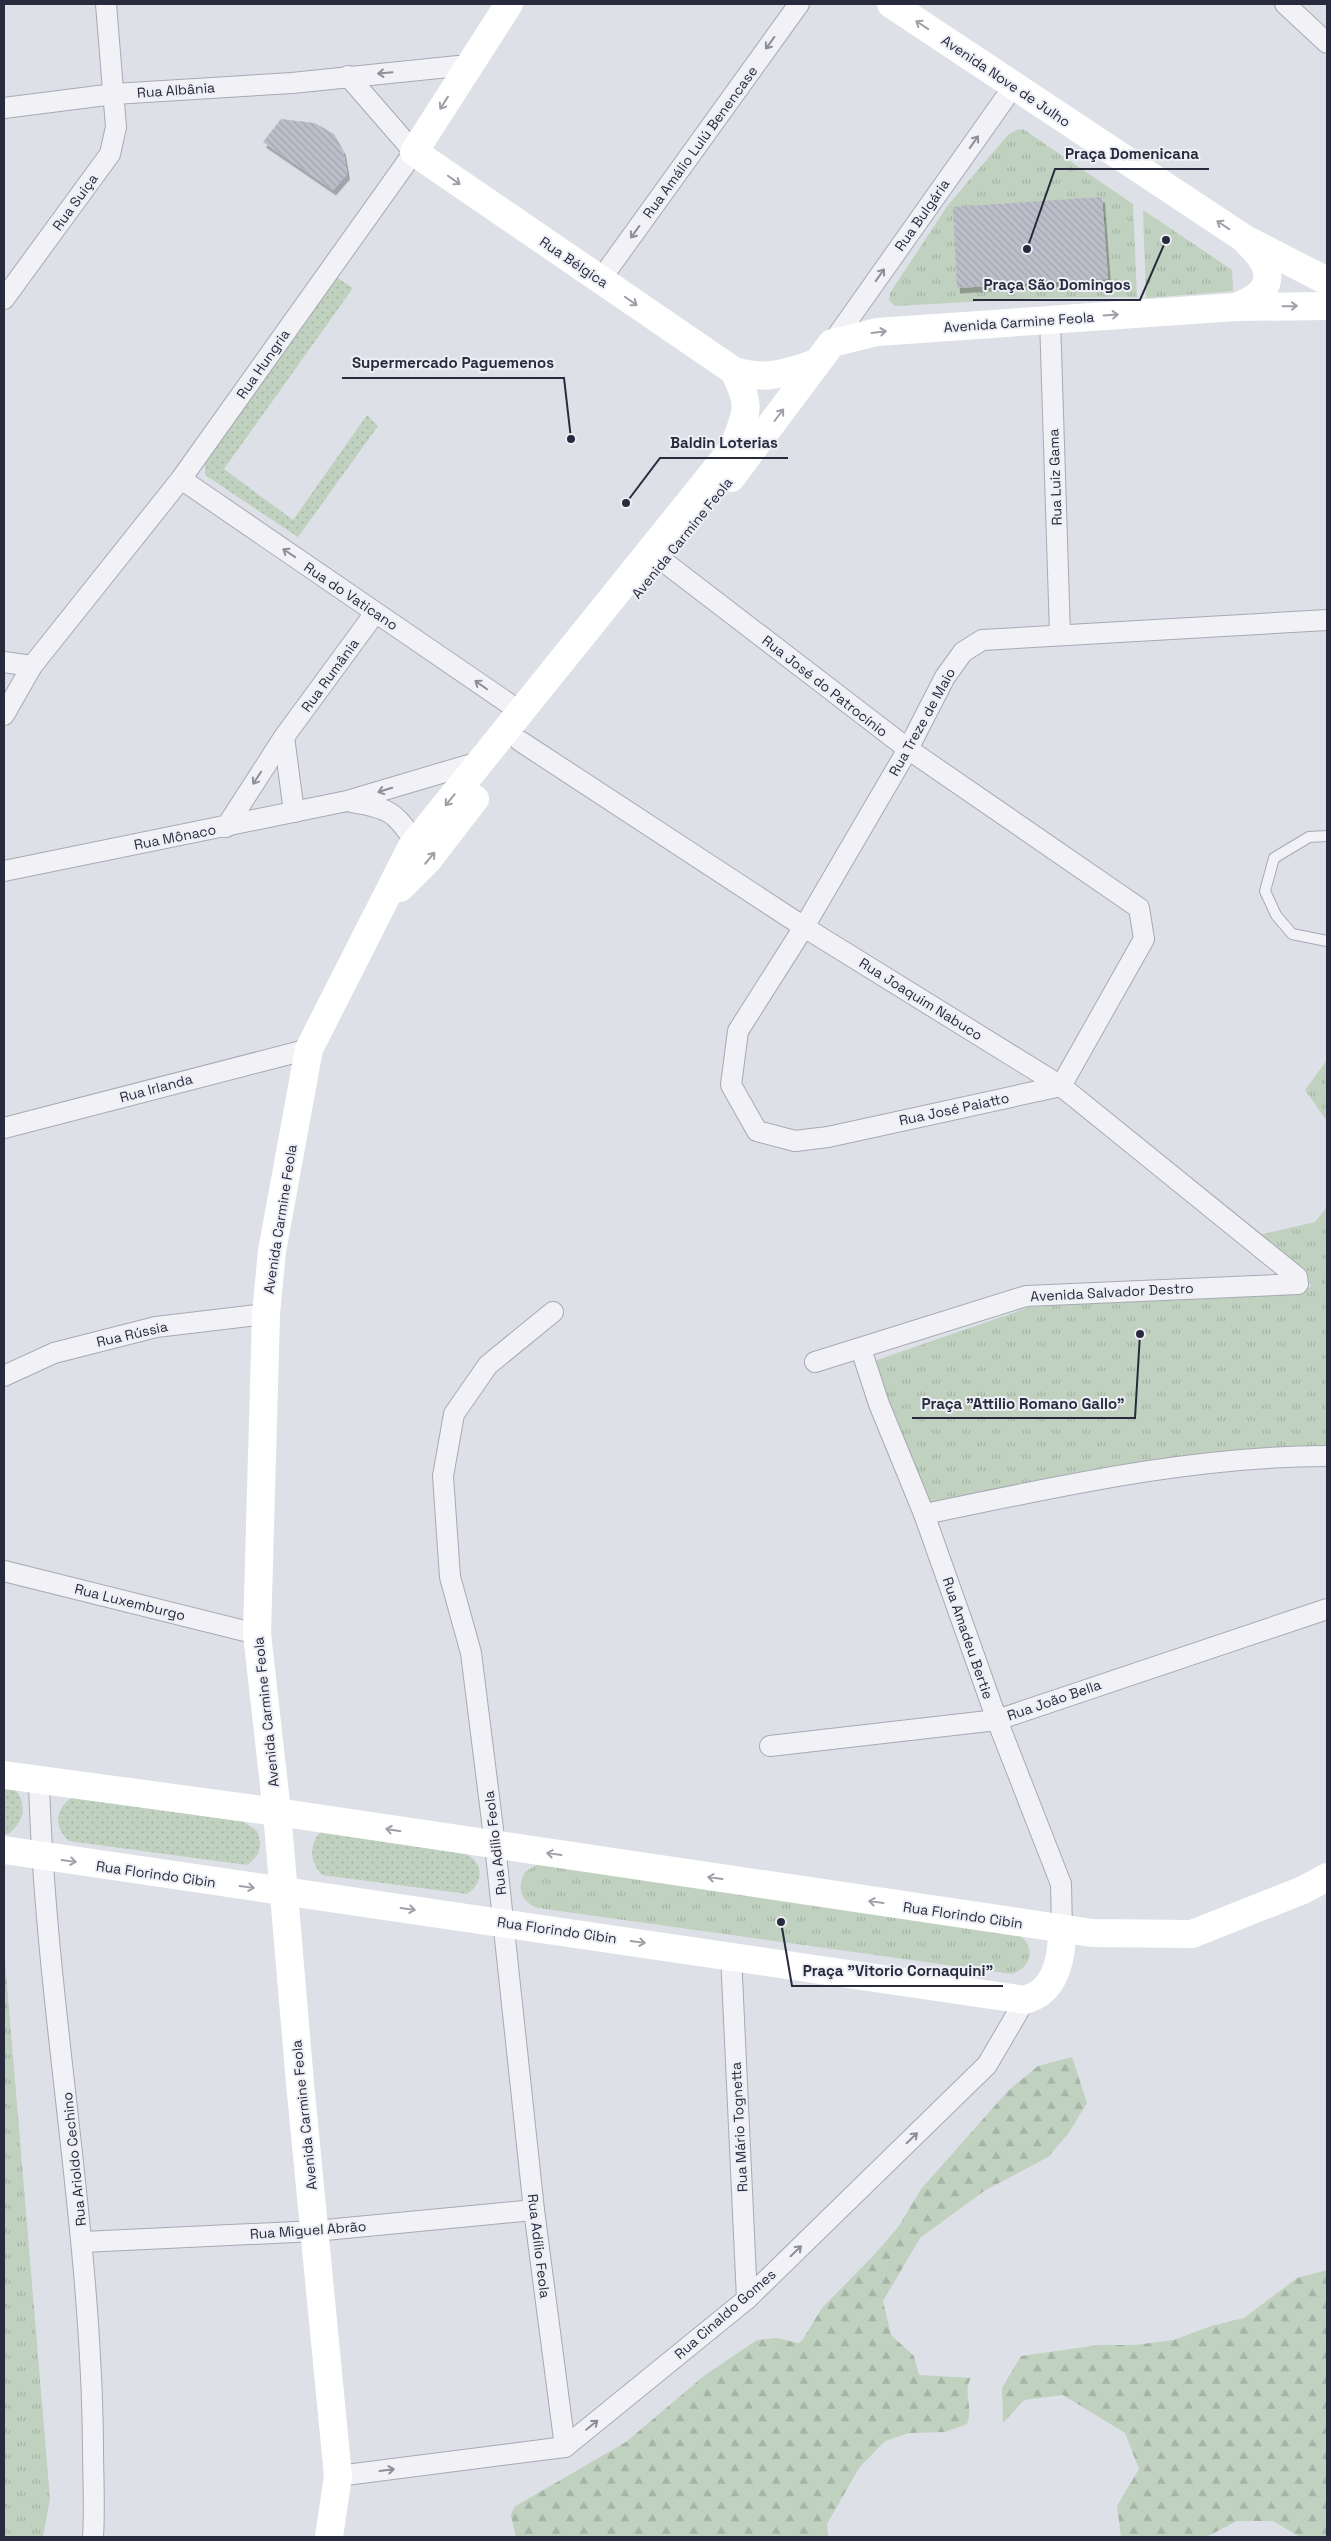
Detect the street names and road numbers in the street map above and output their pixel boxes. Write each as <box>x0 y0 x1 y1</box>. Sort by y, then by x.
street label: Avenida Nove de Julho <box>938 31 1074 131</box>
street label: Rua Amálio Lulú Benencase <box>639 62 761 222</box>
street label: Rua Albânia <box>136 78 216 102</box>
street label: Rua Suiça <box>48 170 102 234</box>
street label: Rua Bulgária <box>891 175 953 255</box>
street label: Rua Bélgica <box>536 232 612 292</box>
street label: Avenida Carmine Feola <box>943 308 1095 336</box>
street label: Rua Hungria <box>232 326 294 402</box>
street label: Rua Luiz Gama <box>1044 428 1066 526</box>
street label: Avenida Carmine Feola <box>628 474 736 602</box>
street label: Rua do Vaticano <box>301 558 401 634</box>
street label: Rua José do Patrocínio <box>759 631 891 741</box>
street label: Rua Rumânia <box>297 635 363 715</box>
street label: Rua Treze de Maio <box>885 665 959 779</box>
street label: Rua Mônaco <box>132 820 218 854</box>
street label: Rua Joaquim Nabuco <box>856 954 986 1044</box>
street label: Rua Irlanda <box>118 1070 194 1106</box>
street label: Rua José Paiatto <box>897 1089 1011 1129</box>
street label: Avenida Carmine Feola <box>259 1143 301 1295</box>
street label: Avenida Salvador Destro <box>1030 1279 1194 1305</box>
street label: Rua Rússia <box>95 1317 169 1351</box>
street label: Rua Amadeu Bertie <box>939 1575 997 1701</box>
street label: Rua Luxemburgo <box>73 1580 187 1624</box>
street label: Avenida Carmine Feola <box>249 1636 283 1788</box>
street label: Rua João Bella <box>1005 1676 1103 1724</box>
street label: Rua Adílio Feola <box>480 1790 510 1896</box>
street label: Rua Florindo Cibin <box>95 1857 217 1891</box>
street label: Rua Florindo Cibin <box>902 1898 1024 1932</box>
street label: Rua Florindo Cibin <box>496 1913 618 1947</box>
street label: Avenida Carmine Feola <box>287 2039 321 2191</box>
street label: Rua Mário Tognetta <box>727 2062 751 2192</box>
street label: Rua Arioldo Cechino <box>58 2091 90 2227</box>
street label: Rua Adílio Feola <box>524 2193 554 2299</box>
street label: Rua Miguel Abrão <box>249 2217 367 2243</box>
street label: Rua Cinaldo Gomes <box>671 2265 779 2363</box>

